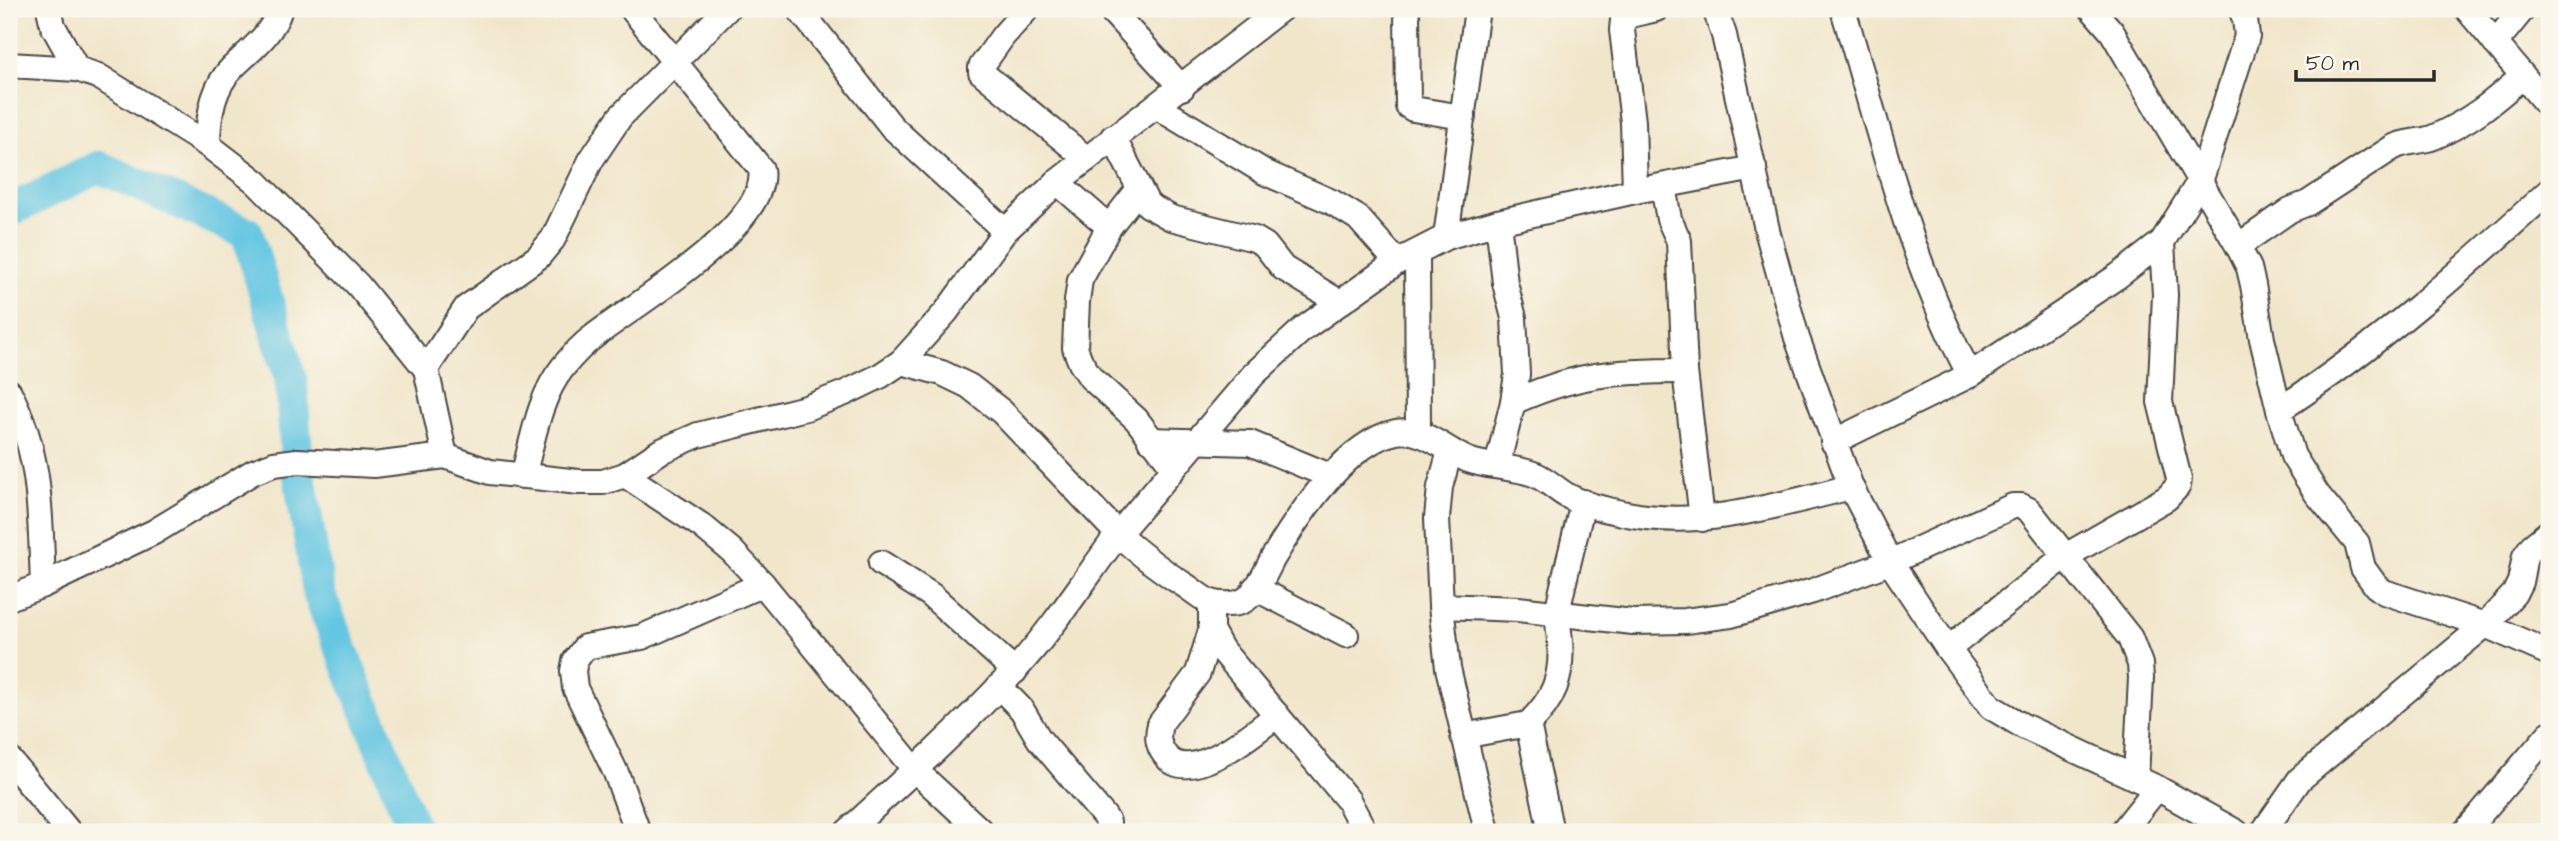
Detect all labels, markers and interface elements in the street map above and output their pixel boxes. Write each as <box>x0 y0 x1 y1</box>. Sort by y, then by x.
scale bar <box>2296 38 2434 82</box>
text: 50 m <box>2306 49 2360 78</box>

